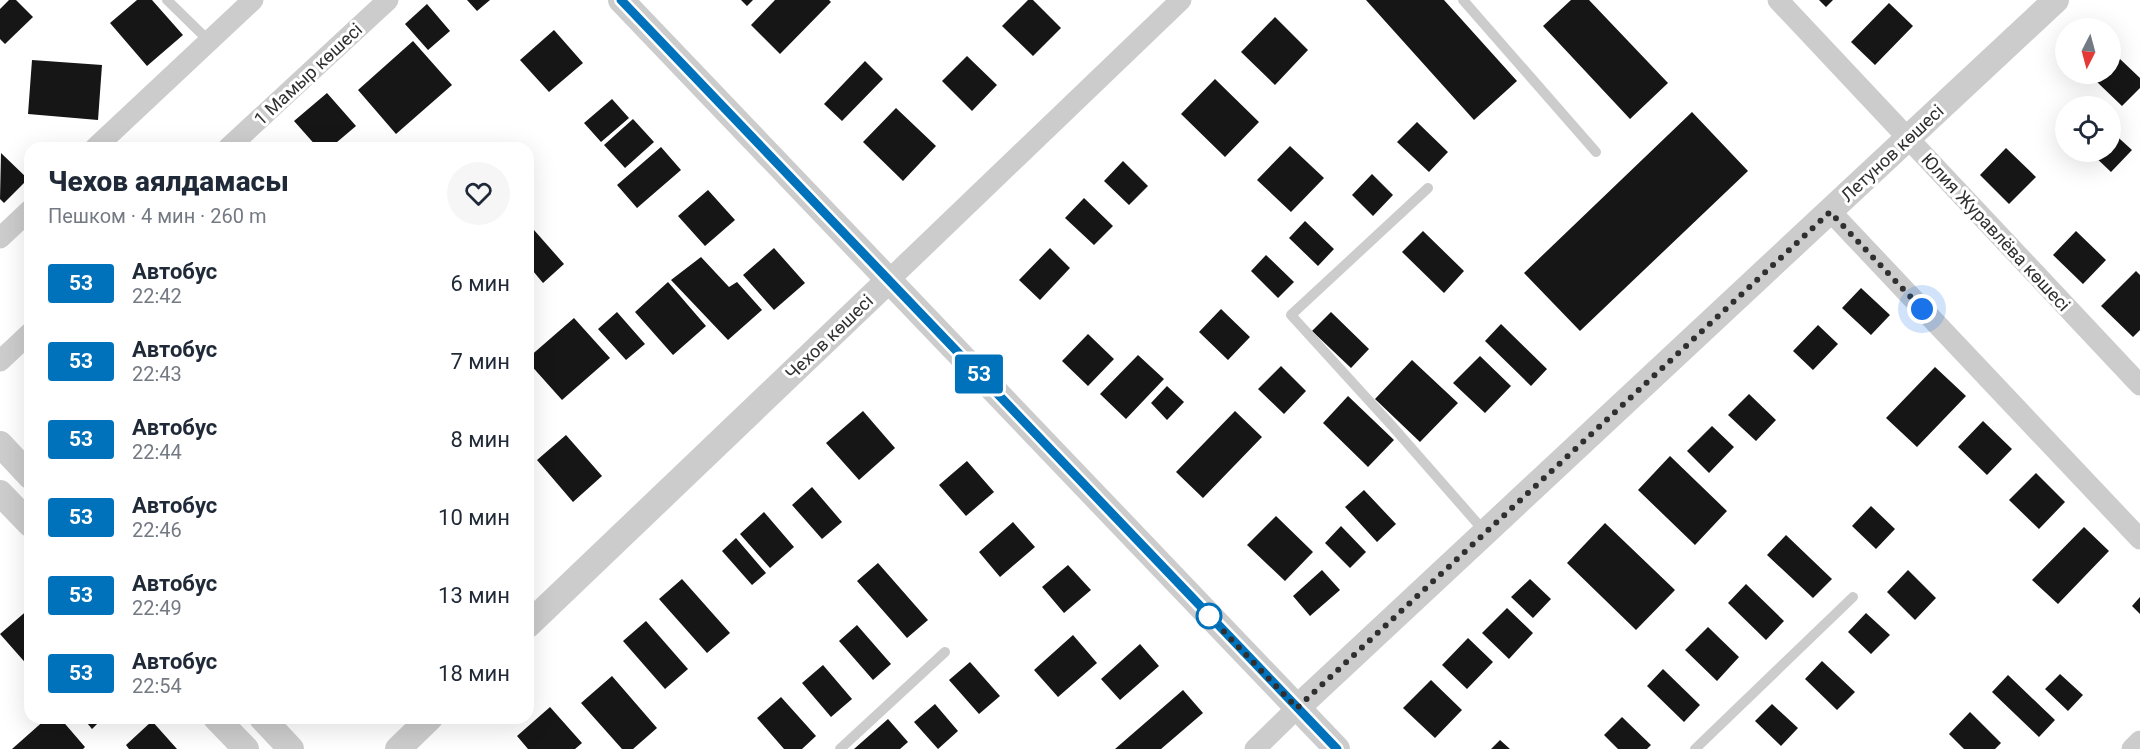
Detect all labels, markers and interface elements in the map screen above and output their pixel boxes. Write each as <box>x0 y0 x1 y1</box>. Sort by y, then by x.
north arrow <box>2055 18 2121 84</box>
map controls <box>2055 18 2121 162</box>
street label: 1 Мамыр көшесі <box>250 19 366 129</box>
button: locate <box>2055 96 2121 162</box>
street label: Летунов көшесі <box>1836 100 1948 206</box>
street label: Юлия Журавлёва көшесі <box>1917 149 2075 315</box>
button: heart <box>447 162 510 225</box>
text: Чехов аялдамасы <box>48 165 289 198</box>
text: Пешком · 4 мин · 260 m <box>48 204 267 228</box>
text: Автобус <box>132 259 217 284</box>
text: 53 <box>69 271 93 295</box>
text: 6 мин <box>450 271 510 296</box>
text: 22:42 <box>132 284 182 308</box>
street label: Чехов көшесі <box>781 290 877 384</box>
your location <box>1907 294 1937 324</box>
text: Автобус <box>132 337 217 362</box>
text: 53 <box>69 349 93 373</box>
text: 7 мин <box>450 349 510 374</box>
line badge: 53 <box>952 354 1006 394</box>
text: 22:43 <box>132 362 182 386</box>
text: 53 <box>967 362 991 386</box>
text: Автобус <box>132 415 217 440</box>
text: 53 <box>69 427 93 451</box>
text: 8 мин <box>450 427 510 452</box>
text: 22:44 <box>132 440 182 464</box>
text: Автобус <box>132 493 217 518</box>
text: 53 <box>69 505 93 529</box>
text: 10 мин <box>438 505 510 530</box>
text: 22:46 <box>132 518 182 542</box>
text: Автобус <box>132 571 217 596</box>
text: 53 <box>69 583 93 607</box>
text: 13 мин <box>438 583 510 608</box>
text: 22:49 <box>132 596 182 620</box>
unlabelled marker <box>1196 603 1222 629</box>
text: Автобус <box>132 649 217 674</box>
text: 53 <box>69 661 93 685</box>
text: 18 мин <box>438 661 510 686</box>
text: 22:54 <box>132 674 182 698</box>

